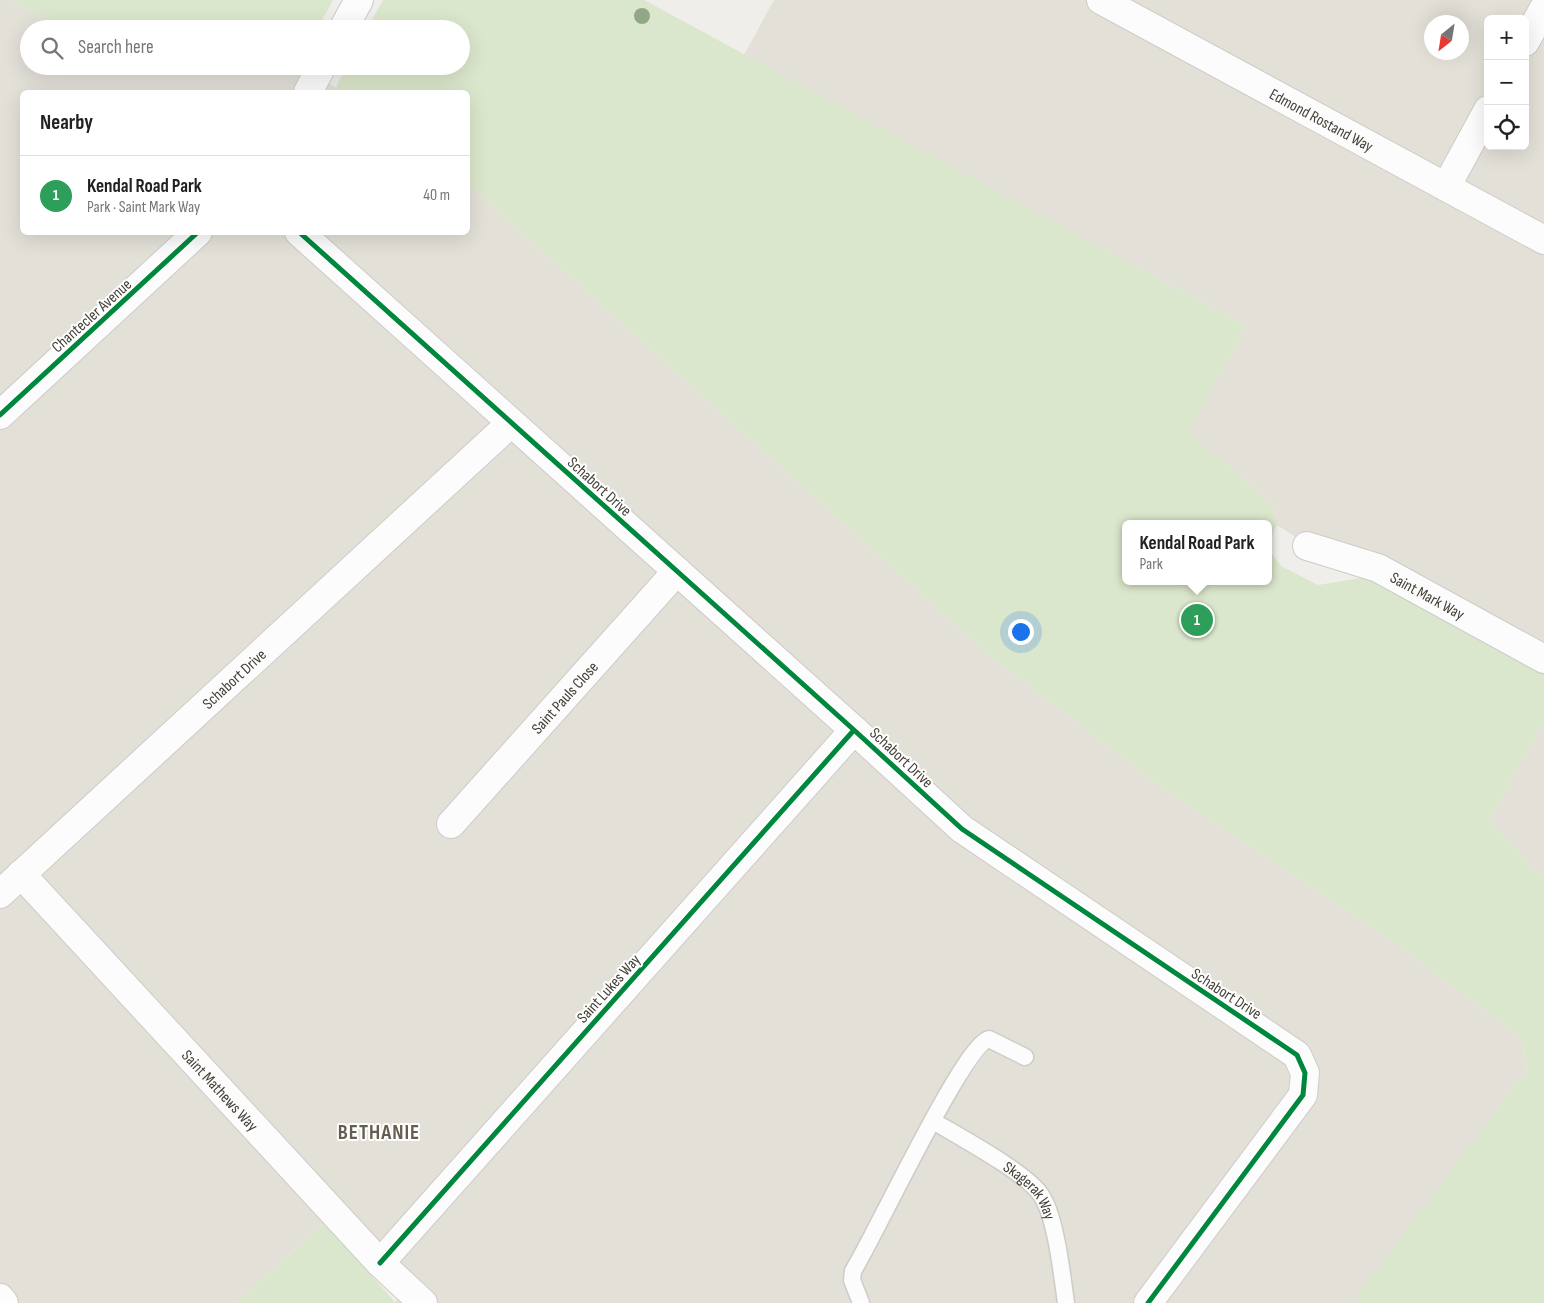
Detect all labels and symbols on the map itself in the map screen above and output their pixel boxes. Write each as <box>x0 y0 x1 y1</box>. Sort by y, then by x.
north arrow <box>1424 15 1469 60</box>
street label: Edmond Rostand Way <box>1266 85 1376 157</box>
street label: Chantecler Avenue <box>48 275 136 357</box>
street label: Schabort Drive <box>563 453 635 521</box>
street label: Saint Mark Way <box>1387 569 1467 625</box>
pin: 1 <box>1181 601 1213 639</box>
your location <box>1008 619 1034 645</box>
street label: Schabort Drive <box>199 646 271 714</box>
street label: Saint Pauls Close <box>528 658 603 738</box>
street label: Schabort Drive <box>865 724 937 792</box>
street label: Saint Lukes Way <box>573 951 645 1027</box>
street label: Schabort Drive <box>1188 965 1265 1024</box>
street label: Saint Mathews Way <box>177 1047 261 1136</box>
district label: BETHANIE <box>338 1120 420 1145</box>
street label: Skagerak Way <box>999 1158 1059 1222</box>

